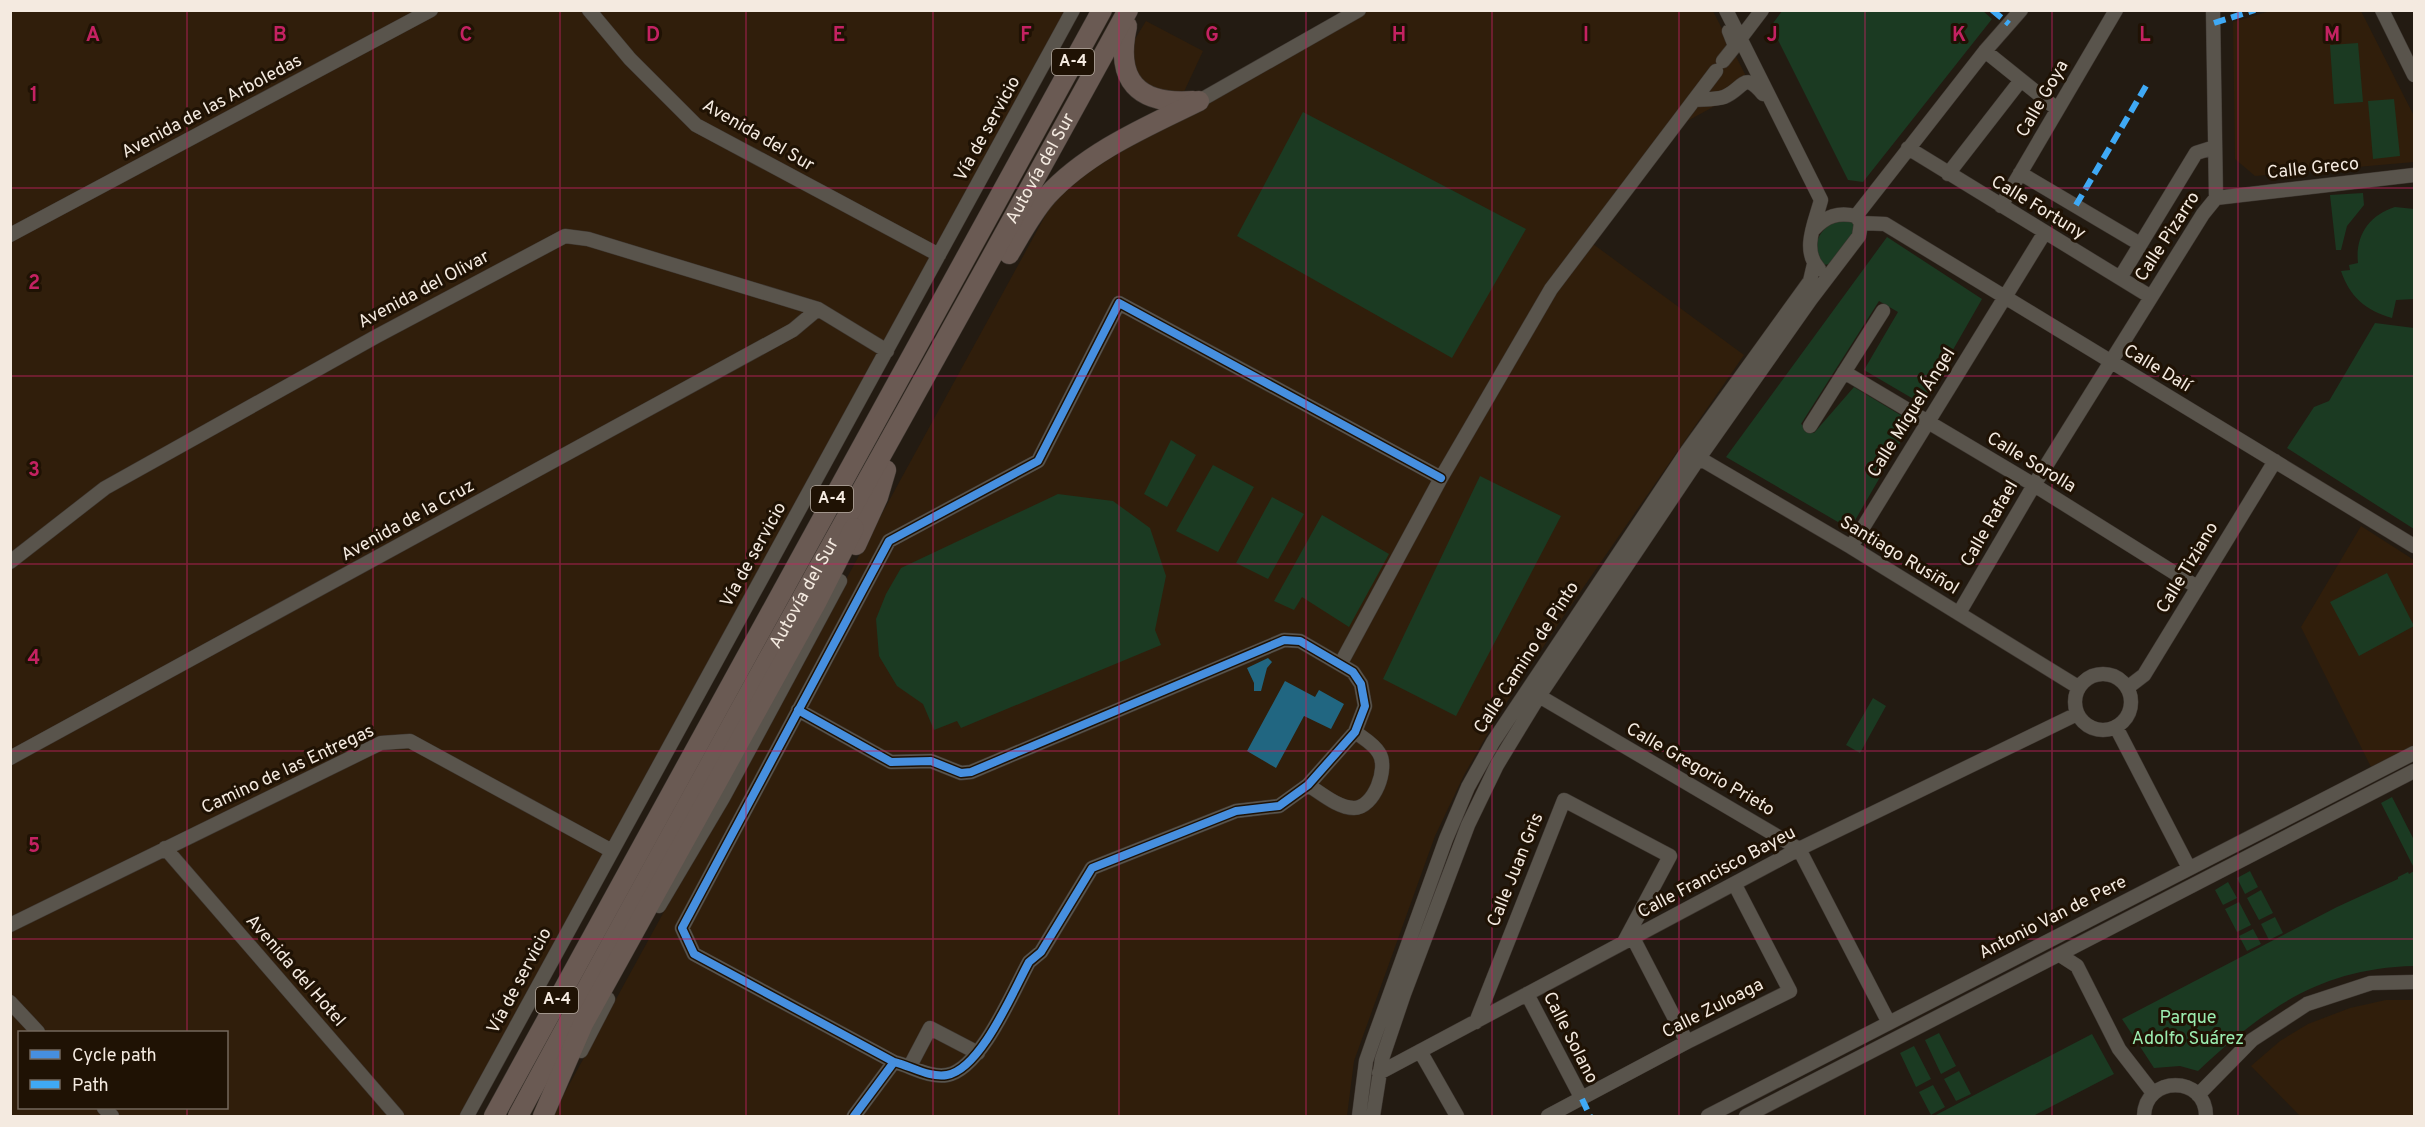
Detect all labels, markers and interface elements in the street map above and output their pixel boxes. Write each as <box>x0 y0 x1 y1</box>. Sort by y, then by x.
text: A <box>86 23 100 49</box>
text: B <box>273 23 287 49</box>
text: C <box>460 23 472 49</box>
text: D <box>646 23 660 49</box>
text: E <box>833 23 845 49</box>
text: F <box>1020 23 1032 49</box>
text: G <box>1205 23 1219 49</box>
text: H <box>1392 23 1406 49</box>
text: I <box>1583 23 1589 49</box>
text: J <box>1766 23 1778 49</box>
text: K <box>1952 23 1966 49</box>
text: L <box>2139 23 2151 49</box>
text: M <box>2324 23 2340 49</box>
road number: A-4 <box>1052 49 1094 75</box>
street label: Avenida de las Arboledas <box>118 50 306 164</box>
street label: Calle Goya <box>2012 56 2074 142</box>
street label: Vía de servicio <box>950 72 1026 186</box>
text: 1 <box>30 83 38 109</box>
street label: Avenida del Sur <box>698 95 818 177</box>
street label: Autovía del Sur <box>1001 109 1080 228</box>
street label: Calle Greco <box>2266 153 2360 185</box>
street label: Calle Fortuny <box>1986 171 2090 245</box>
street label: Calle Pizarro <box>2130 188 2206 286</box>
street label: Avenida del Olivar <box>354 246 494 334</box>
text: 2 <box>28 271 40 297</box>
street label: Calle Dalí <box>2119 340 2196 399</box>
street label: Calle Miguel Ángel <box>1861 343 1961 482</box>
street label: Calle Sorolla <box>1982 427 2080 499</box>
text: 3 <box>28 458 40 484</box>
street label: Avenida de la Cruz <box>337 475 479 567</box>
street label: Calle Rafael <box>1956 477 2024 571</box>
road number: A-4 <box>811 486 853 512</box>
street label: Vía de servicio <box>716 498 792 612</box>
street label: Santiago Rusiñol <box>1835 511 1963 601</box>
street label: Calle Tiziano <box>2152 518 2224 618</box>
street label: Autovía del Sur <box>764 534 844 653</box>
street label: Calle Camino de Pinto <box>1469 578 1585 738</box>
text: 4 <box>28 646 40 672</box>
street label: Calle Gregorio Prieto <box>1621 718 1779 822</box>
street label: Camino de las Entregas <box>198 720 378 820</box>
street label: Calle Juan Gris <box>1483 810 1549 930</box>
street label: Calle Francisco Bayeu <box>1634 822 1800 924</box>
text: 5 <box>28 834 40 860</box>
street label: Antonio Van de Pere <box>1975 871 2131 965</box>
street label: Avenida del Hotel <box>240 910 350 1032</box>
street label: Vía de servicio <box>482 924 558 1038</box>
street label: Calle Zuloaga <box>1658 974 1768 1044</box>
road number: A-4 <box>536 987 578 1013</box>
street label: Calle Solano <box>1537 988 1603 1088</box>
park label: Parque Adolfo Suárez <box>2132 1007 2244 1051</box>
legend <box>18 1031 228 1109</box>
text: Cycle path <box>72 1045 157 1068</box>
text: Path <box>72 1075 109 1098</box>

